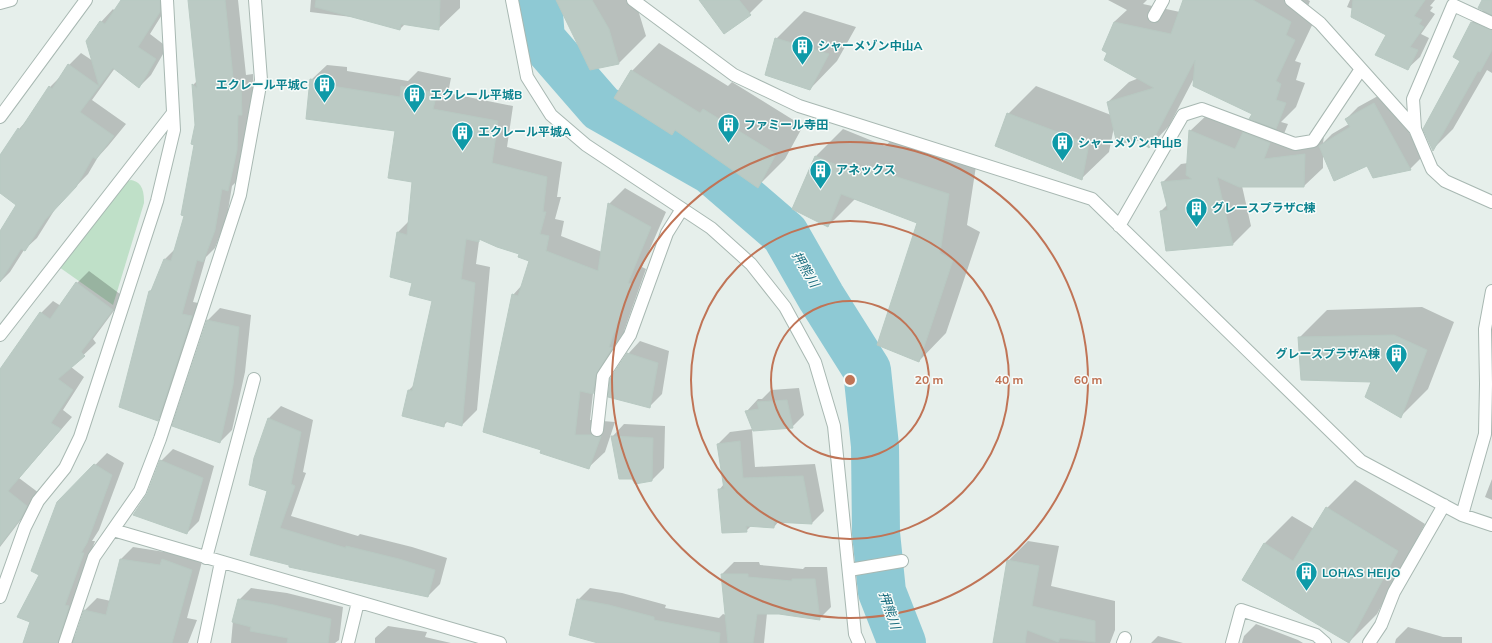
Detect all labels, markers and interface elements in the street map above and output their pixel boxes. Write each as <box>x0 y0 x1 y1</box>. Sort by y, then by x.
building icon: シャーメゾン中山A <box>790 33 816 66</box>
place label: シャーメゾン中山A <box>818 38 923 53</box>
building icon: エクレール平城C <box>311 72 337 105</box>
place label: エクレール平城C <box>216 77 308 92</box>
building icon: エクレール平城B <box>402 82 428 115</box>
place label: エクレール平城B <box>430 87 522 102</box>
building icon: ファミール寺田 <box>716 112 742 145</box>
place label: ファミール寺田 <box>744 117 828 132</box>
building icon: エクレール平城A <box>450 119 476 152</box>
place label: エクレール平城A <box>478 124 571 139</box>
building icon: シャーメゾン中山B <box>1049 130 1075 163</box>
place label: シャーメゾン中山B <box>1078 135 1182 150</box>
building icon: アネックス <box>808 157 834 190</box>
place label: アネックス <box>836 162 896 177</box>
building icon: グレースプラザC棟 <box>1183 195 1209 228</box>
place label: グレースプラザC棟 <box>1212 200 1316 215</box>
water label: 押熊川 <box>789 248 824 292</box>
building icon: グレースプラザA棟 <box>1383 341 1409 374</box>
place label: グレースプラザA棟 <box>1276 346 1380 361</box>
text: 20 m <box>915 372 943 387</box>
text: 40 m <box>995 372 1023 387</box>
text: 60 m <box>1074 372 1102 387</box>
centre of rings <box>843 373 857 387</box>
building icon: LOHAS HEIJO <box>1293 560 1319 593</box>
place label: LOHAS HEIJO <box>1322 565 1401 580</box>
water label: 押熊川 <box>876 589 905 633</box>

